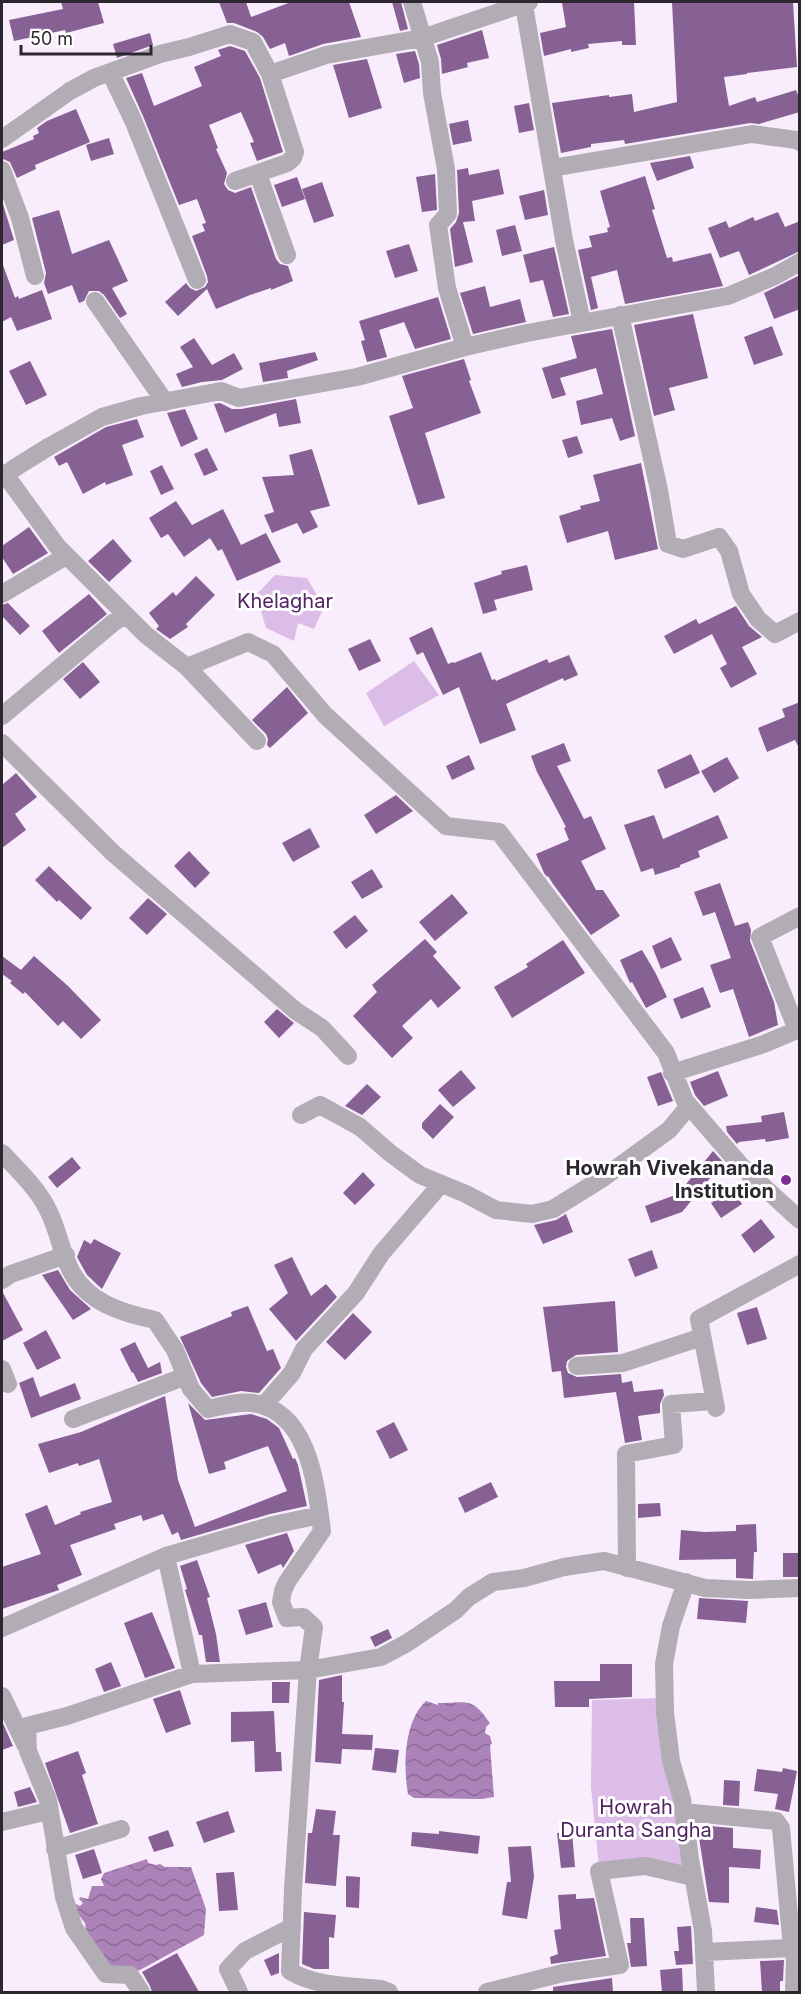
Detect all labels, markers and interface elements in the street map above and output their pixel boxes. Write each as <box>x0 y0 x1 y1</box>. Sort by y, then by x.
scale bar <box>21 18 152 56</box>
text: 50 m <box>30 28 73 49</box>
park label: Khelaghar <box>237 589 333 613</box>
place label: Howrah Vivekananda Institution <box>566 1156 774 1203</box>
marker: Howrah Vivekananda Institution <box>779 1173 793 1187</box>
park label: Howrah Duranta Sangha <box>560 1795 712 1842</box>

